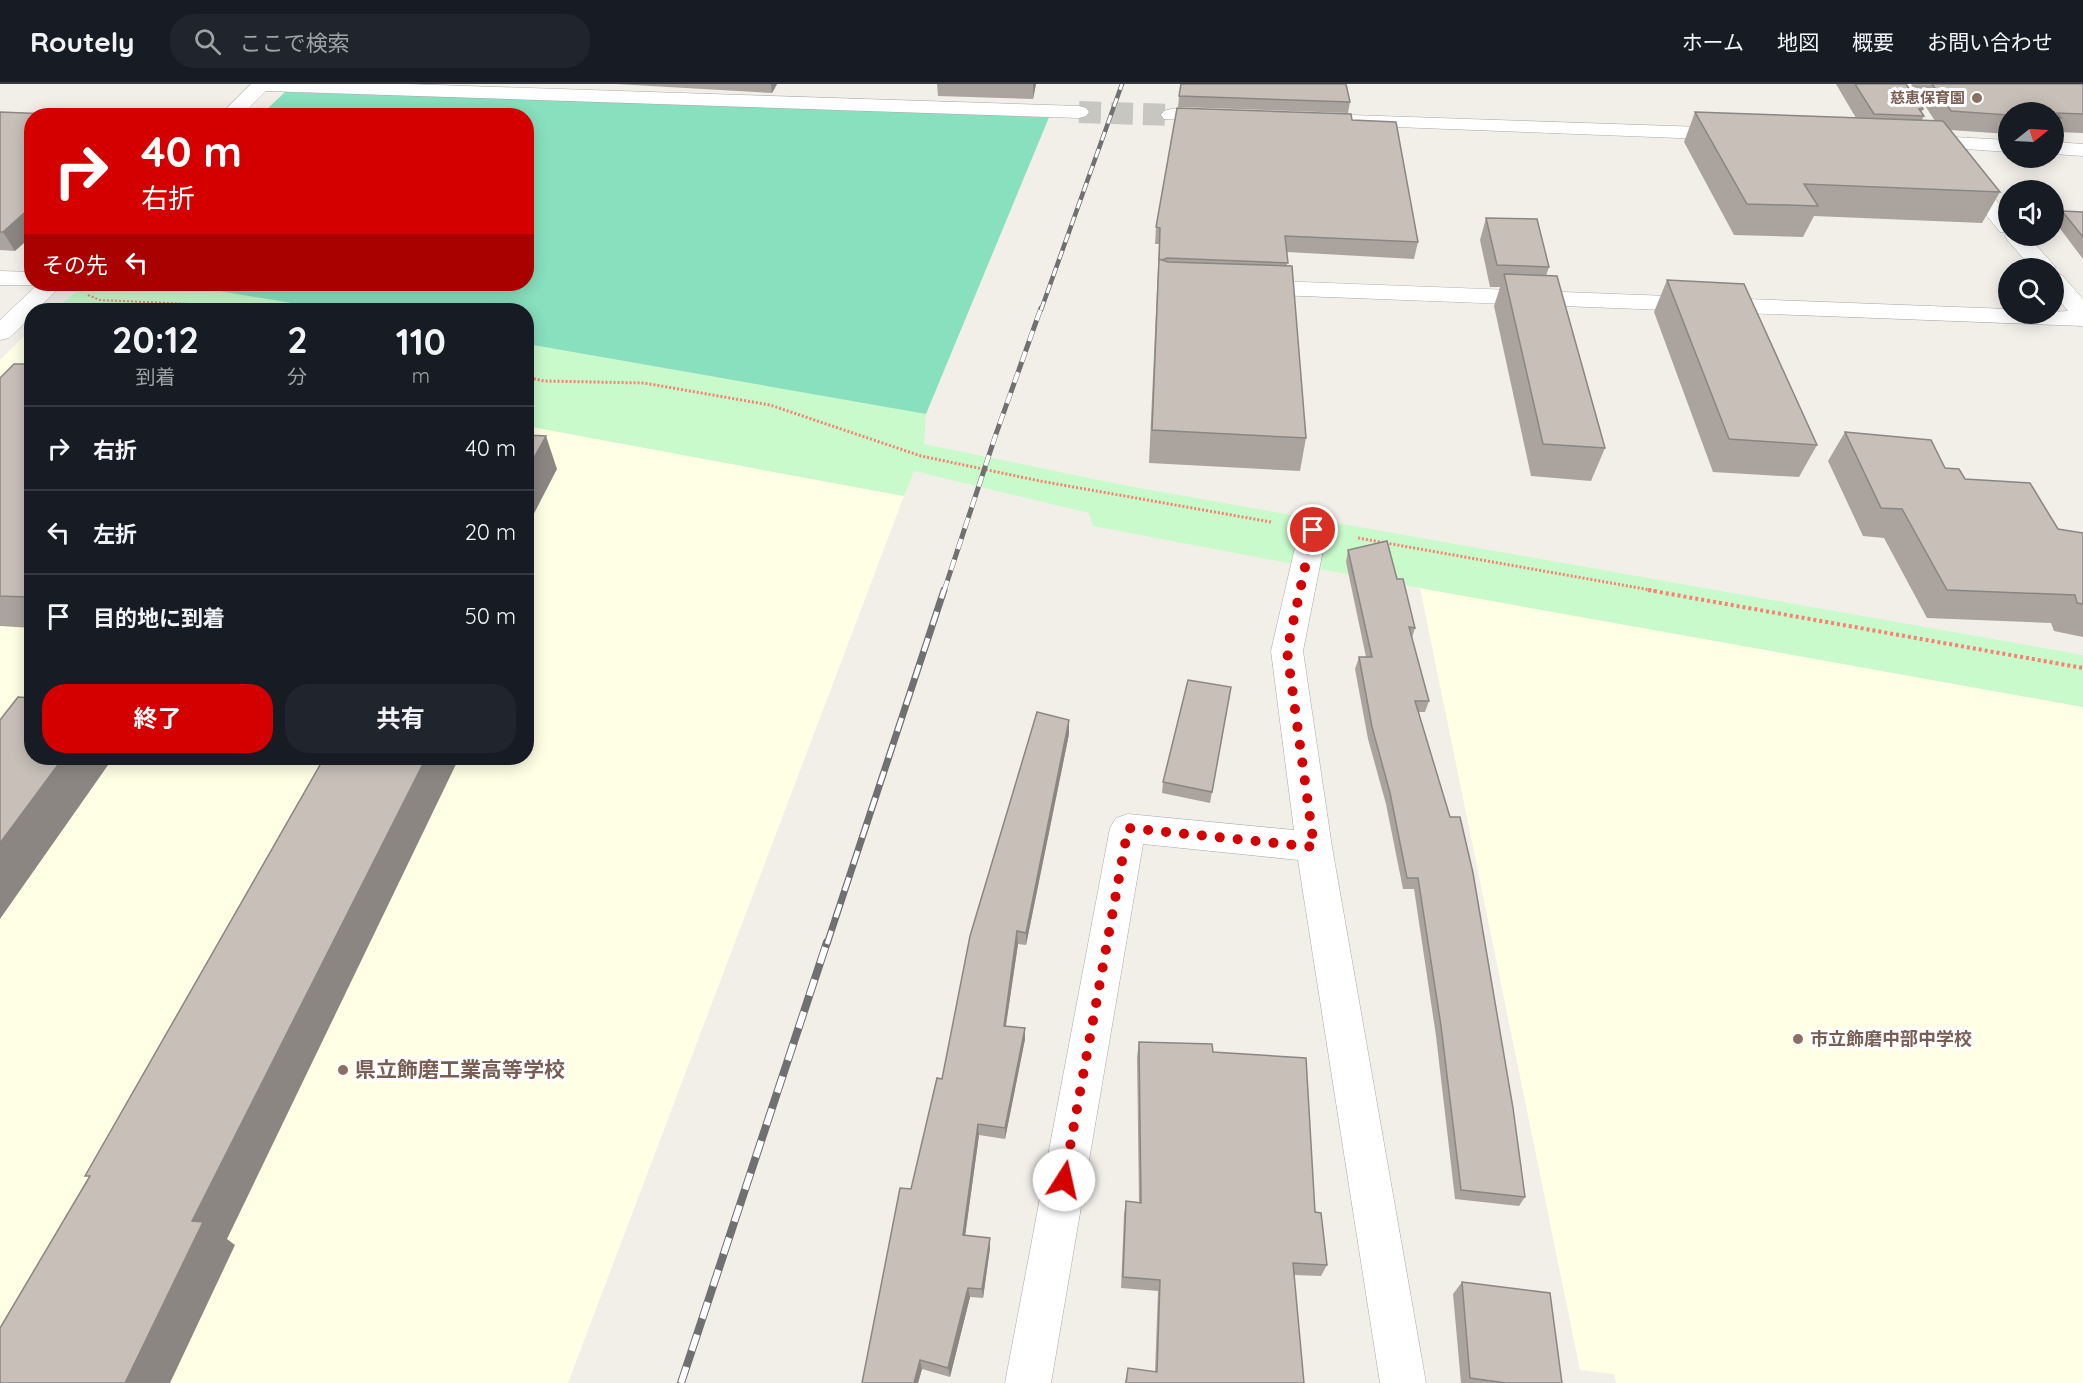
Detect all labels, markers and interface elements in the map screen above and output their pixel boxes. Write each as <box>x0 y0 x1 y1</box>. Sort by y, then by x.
search box <box>170 14 590 68</box>
text: Routely <box>30 24 134 59</box>
icon: search <box>191 25 224 58</box>
text: ここで検索 <box>239 29 349 57</box>
text: ホーム <box>1682 29 1744 55</box>
text: 地図 <box>1777 29 1819 55</box>
text: 概要 <box>1852 29 1894 55</box>
text: お問い合わせ <box>1927 29 2053 55</box>
place label: 慈恵保育園 <box>1890 88 1965 107</box>
marker: 慈恵保育園 <box>1970 91 1984 105</box>
north arrow <box>1998 102 2064 168</box>
map controls <box>1998 102 2064 324</box>
text: 40 m <box>141 125 242 178</box>
icon: right <box>42 132 120 210</box>
button: sound <box>1998 180 2064 246</box>
text: 右折 <box>141 181 195 215</box>
icon: left <box>120 246 153 279</box>
text: その先 <box>42 251 108 279</box>
button: search <box>1998 258 2064 324</box>
text: 20:12 <box>112 317 199 362</box>
text: 2 <box>287 317 308 362</box>
text: 110 <box>396 319 446 364</box>
text: m <box>412 363 430 388</box>
text: 到着 <box>136 364 176 389</box>
text: 分 <box>287 364 307 389</box>
icon: right <box>42 432 75 465</box>
text: 40 m <box>465 434 516 462</box>
text: 右折 <box>93 436 137 464</box>
pin <box>1287 504 1338 555</box>
icon: arrive <box>1296 513 1329 546</box>
icon: left <box>42 516 75 549</box>
text: 20 m <box>465 518 516 546</box>
text: 左折 <box>93 520 137 548</box>
icon: arrive <box>42 600 75 633</box>
text: 50 m <box>465 602 516 630</box>
text: 目的地に到着 <box>93 604 225 632</box>
button: 終了 <box>42 684 273 753</box>
button: 共有 <box>285 684 516 753</box>
place label: 市立飾磨中部中学校 <box>1810 1027 1972 1050</box>
marker: 市立飾磨中部中学校 <box>1791 1032 1805 1046</box>
place label: 県立飾磨工業高等学校 <box>355 1056 565 1082</box>
marker: 県立飾磨工業高等学校 <box>336 1063 350 1077</box>
position arrow <box>1032 1148 1096 1212</box>

